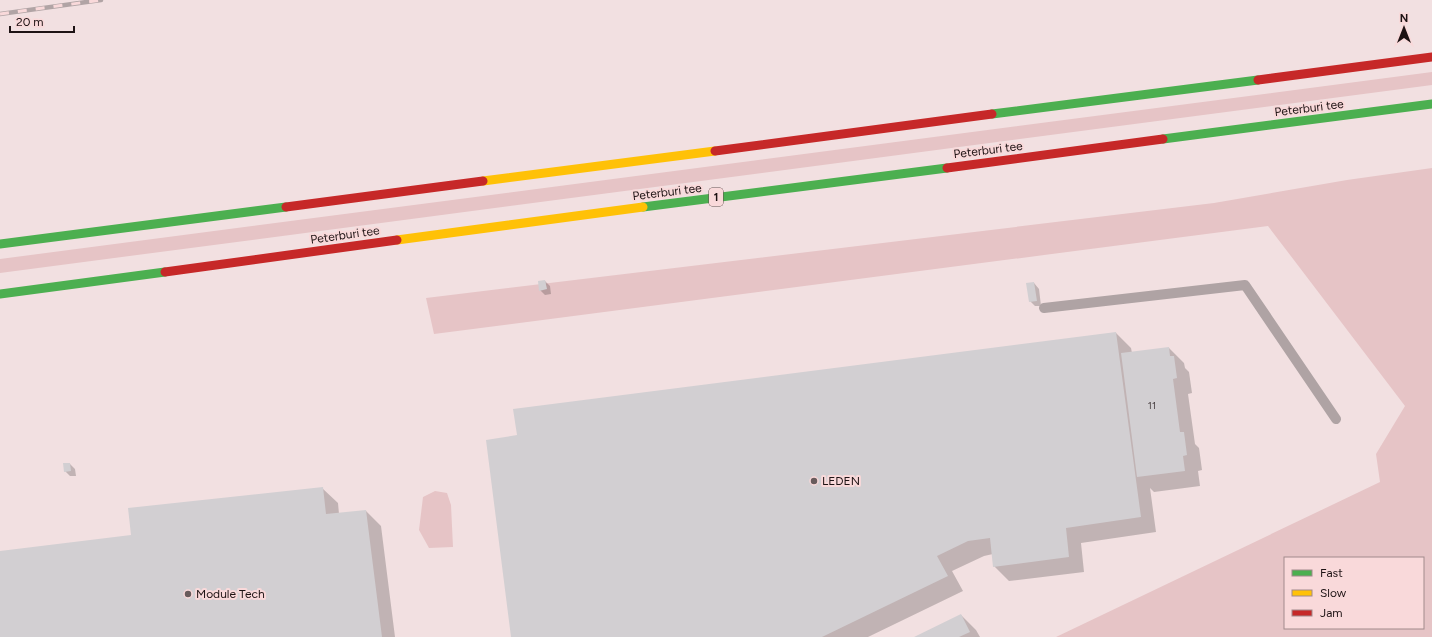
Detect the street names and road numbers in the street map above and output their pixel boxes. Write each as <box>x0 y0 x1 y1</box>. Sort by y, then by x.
street label: Peterburi tee <box>1274 97 1345 119</box>
street label: Peterburi tee <box>953 139 1024 161</box>
street label: Peterburi tee <box>632 181 703 203</box>
road number: 1 <box>709 188 723 206</box>
street label: Peterburi tee <box>310 223 381 247</box>

